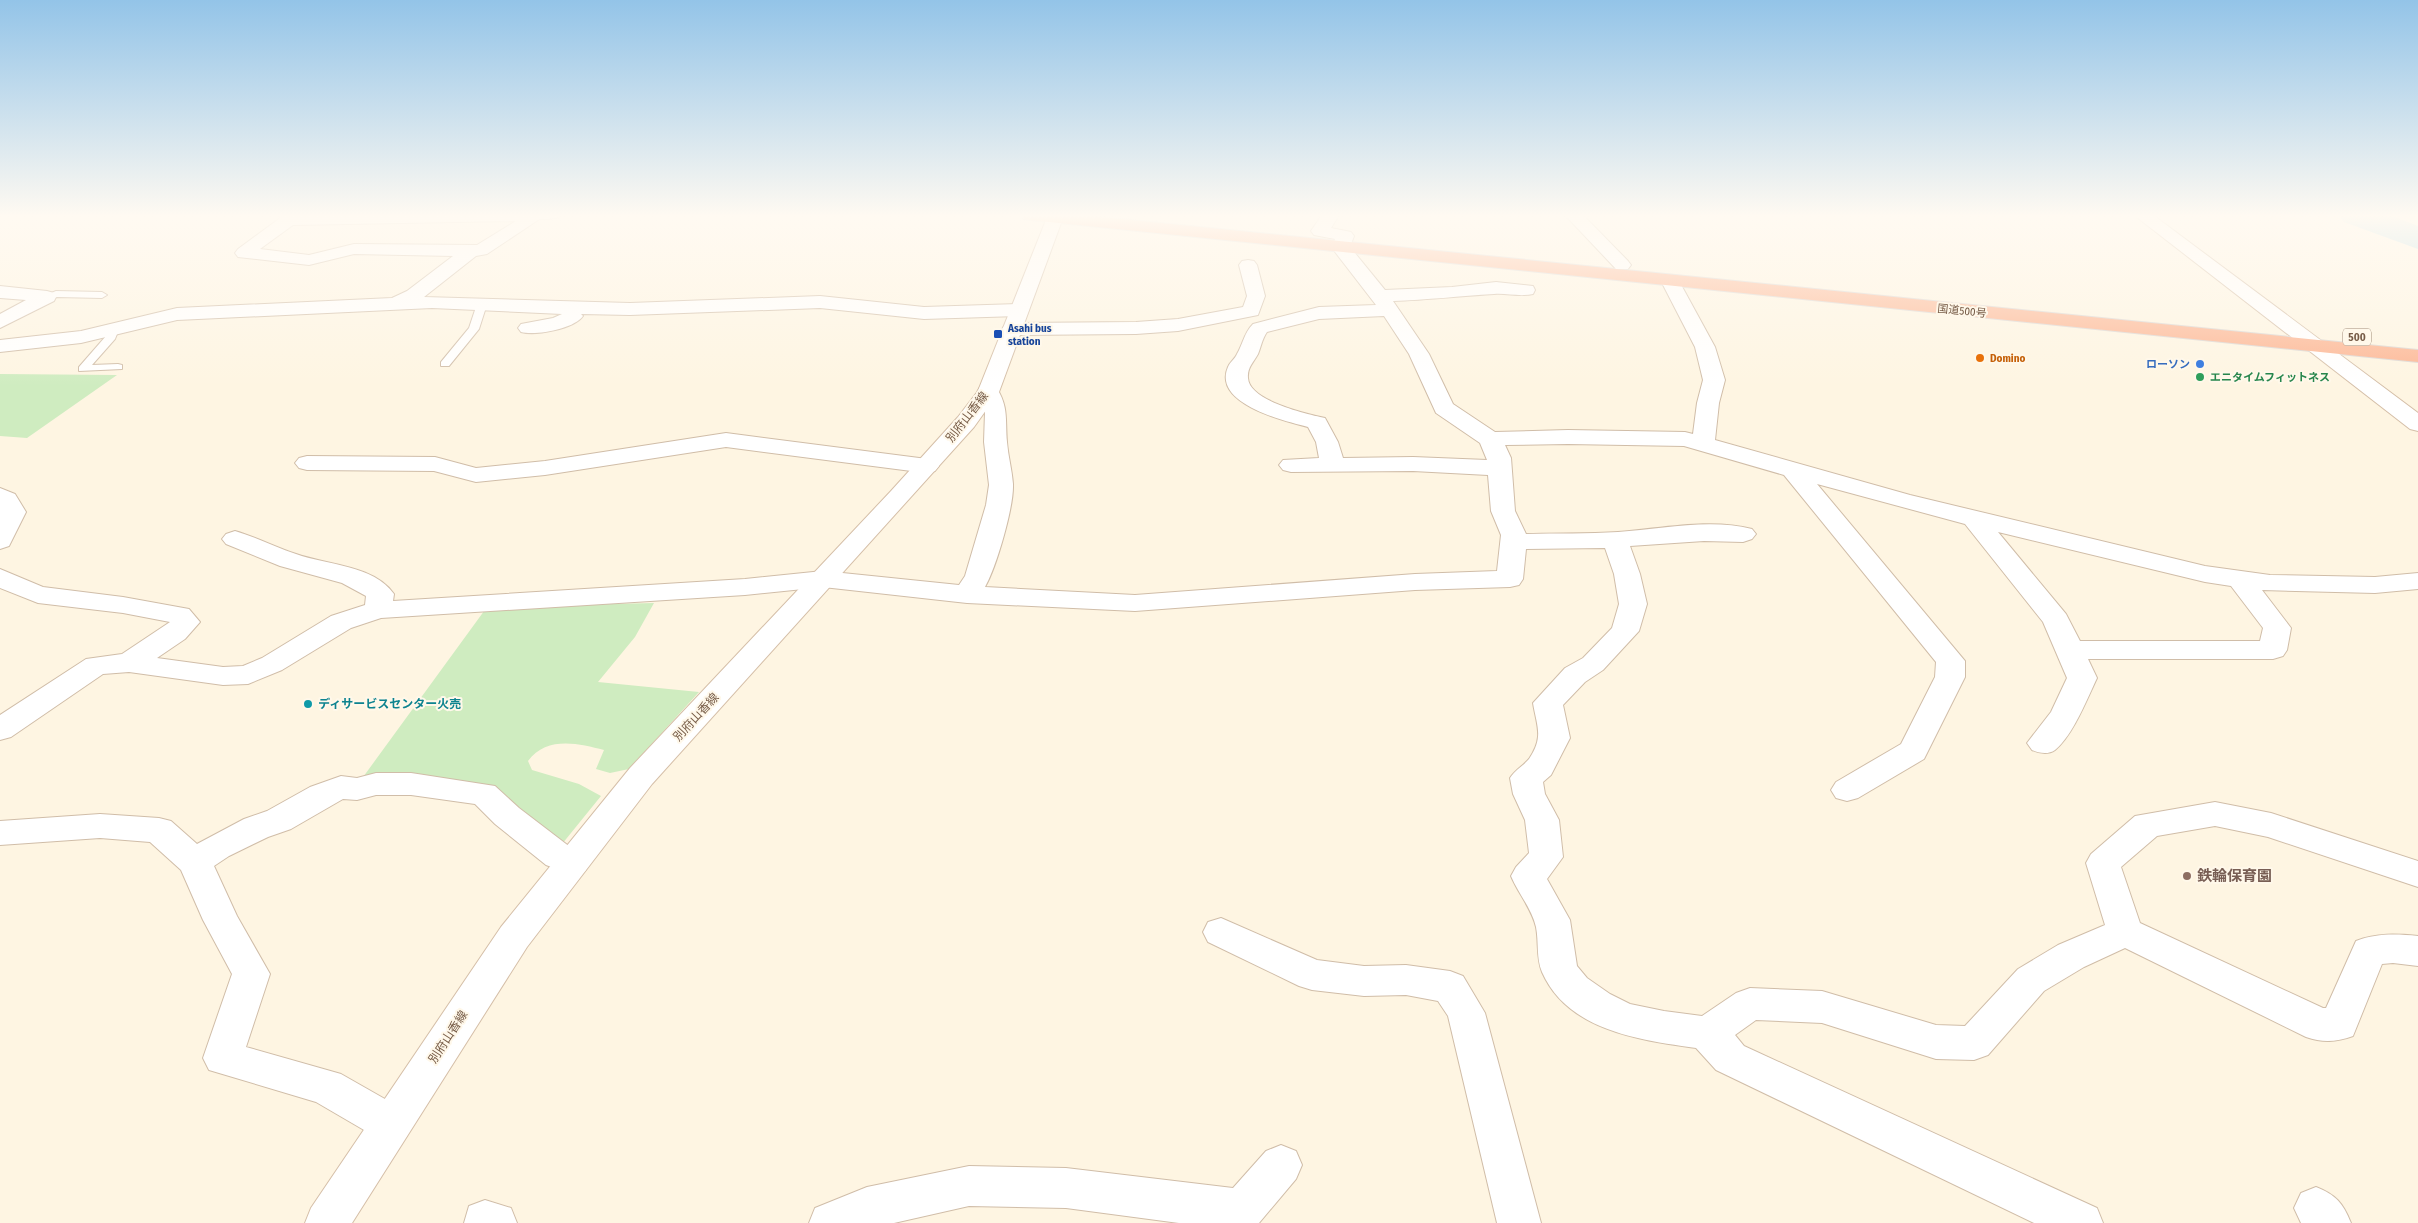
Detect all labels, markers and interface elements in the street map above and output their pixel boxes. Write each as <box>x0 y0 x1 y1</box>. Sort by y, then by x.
street label: 国道500号 <box>1937 302 1987 320</box>
place label: Asahi bus station <box>1007 322 1052 348</box>
marker: Asahi bus station <box>992 328 1004 340</box>
road number: 500 <box>2343 328 2371 346</box>
marker: Domino <box>1974 352 1986 364</box>
place label: Domino <box>1990 352 2025 365</box>
place label: ローソン <box>2146 358 2190 371</box>
marker: ローソン <box>2194 358 2206 370</box>
marker: エニタイムフィットネス <box>2194 371 2206 383</box>
place label: エニタイムフィットネス <box>2210 371 2330 384</box>
street label: 別府山香線 <box>943 389 991 445</box>
street label: 別府山香線 <box>670 690 722 744</box>
place label: ディサービスセンター火売 <box>318 697 461 711</box>
marker: ディサービスセンター火売 <box>302 698 314 710</box>
place label: 鉄輪保育園 <box>2197 867 2272 885</box>
marker: 鉄輪保育園 <box>2181 870 2193 882</box>
street label: 別府山香線 <box>426 1008 470 1066</box>

